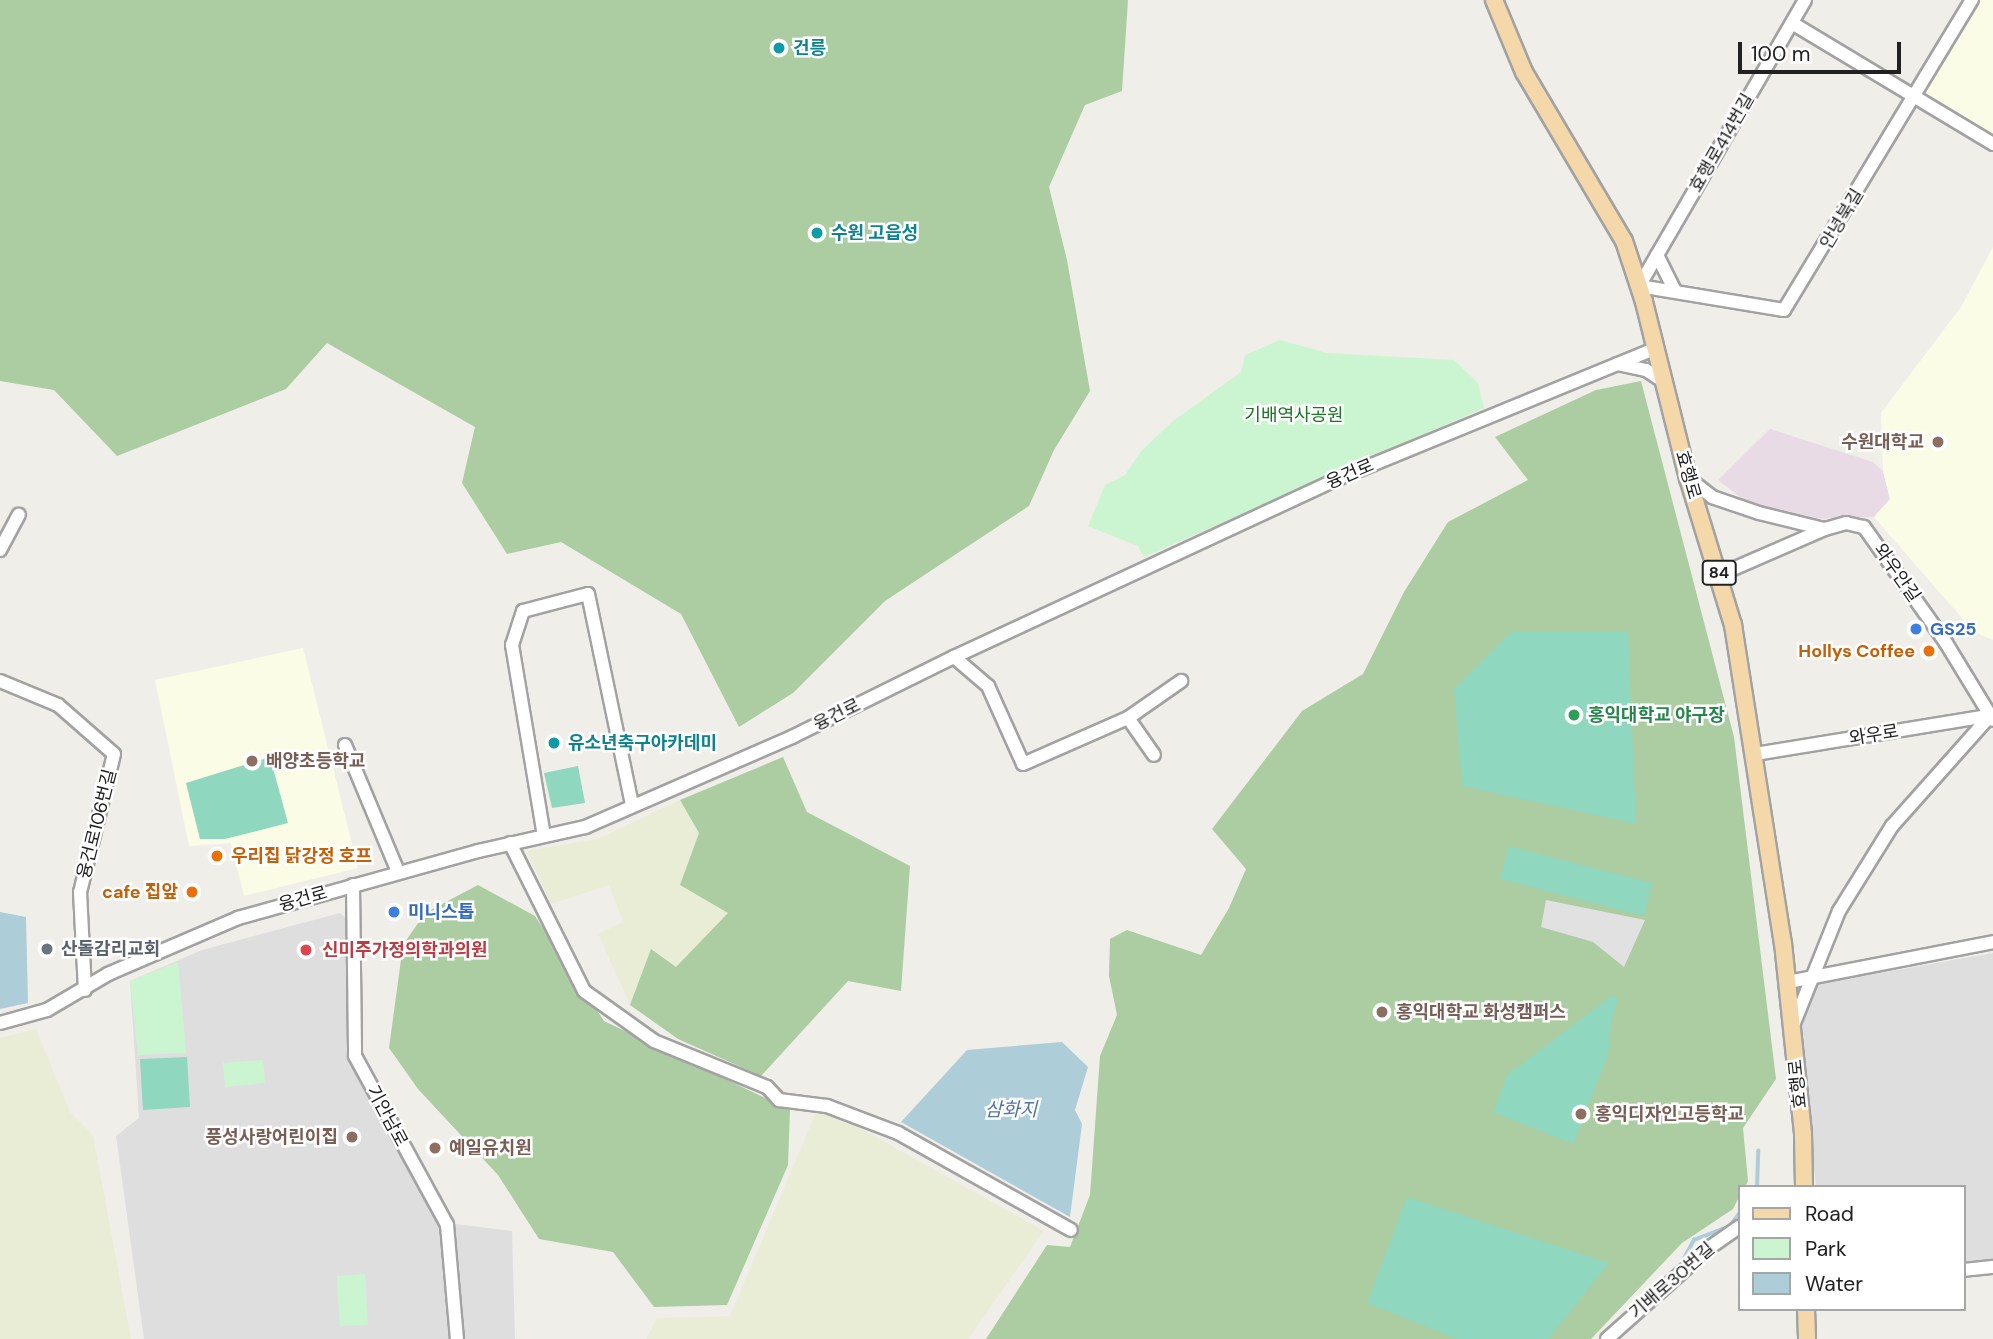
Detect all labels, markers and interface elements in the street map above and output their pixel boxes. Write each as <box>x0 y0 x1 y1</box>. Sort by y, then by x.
scale bar <box>1741 28 1904 72</box>
place label: 건릉 <box>793 37 826 59</box>
marker: 건릉 <box>771 40 787 56</box>
text: 100 m <box>1751 40 1811 68</box>
street label: 효행로414번길 <box>1685 90 1759 196</box>
street label: 안녕북길 <box>1816 185 1868 253</box>
place label: 수원 고읍성 <box>831 222 918 244</box>
marker: 수원 고읍성 <box>809 225 825 241</box>
park label: 기배역사공원 <box>1244 404 1344 426</box>
place label: 수원대학교 <box>1841 431 1924 453</box>
marker: 수원대학교 <box>1930 434 1946 450</box>
street label: 효행로 <box>1671 448 1705 502</box>
street label: 융건로 <box>1323 454 1377 494</box>
street label: 와우안길 <box>1869 540 1925 606</box>
road number: 84 <box>1702 560 1736 586</box>
place label: GS25 <box>1930 618 1976 640</box>
marker: GS25 <box>1908 621 1924 637</box>
place label: Hollys Coffee <box>1798 640 1915 662</box>
marker: Hollys Coffee <box>1921 643 1937 659</box>
street label: 융건로 <box>810 694 864 736</box>
place label: 홍익대학교 야구장 <box>1588 704 1725 726</box>
marker: 홍익대학교 야구장 <box>1566 707 1582 723</box>
street label: 와우로 <box>1848 720 1900 750</box>
place label: 유소년축구아카데미 <box>568 732 717 754</box>
marker: 유소년축구아카데미 <box>546 735 562 751</box>
place label: 배양초등학교 <box>266 750 365 772</box>
marker: 배양초등학교 <box>244 753 260 769</box>
street label: 융건로106번길 <box>73 767 121 881</box>
place label: 우리집 닭강정 호프 <box>231 845 372 867</box>
marker: 우리집 닭강정 호프 <box>209 848 225 864</box>
place label: cafe 집앞 <box>102 881 178 903</box>
street label: 융건로 <box>276 882 330 916</box>
marker: cafe 집앞 <box>184 884 200 900</box>
place label: 미니스톱 <box>408 901 474 923</box>
marker: 미니스톱 <box>386 904 402 920</box>
place label: 산돌감리교회 <box>61 938 160 960</box>
place label: 신미주가정의학과의원 <box>322 939 488 961</box>
marker: 신미주가정의학과의원 <box>296 940 316 960</box>
marker: 산돌감리교회 <box>39 941 55 957</box>
place label: 홍익대학교 화성캠퍼스 <box>1396 1001 1566 1023</box>
marker: 홍익대학교 화성캠퍼스 <box>1374 1004 1390 1020</box>
street label: 효행로 <box>1785 1058 1811 1110</box>
street label: 기안남로 <box>362 1082 412 1150</box>
water label: 삼화지 <box>985 1099 1037 1121</box>
place label: 홍익디자인고등학교 <box>1595 1103 1744 1125</box>
marker: 홍익디자인고등학교 <box>1573 1106 1589 1122</box>
place label: 풍성사랑어린이집 <box>206 1126 338 1148</box>
marker: 풍성사랑어린이집 <box>344 1129 360 1145</box>
place label: 예일유치원 <box>449 1137 532 1159</box>
marker: 예일유치원 <box>427 1140 443 1156</box>
legend <box>1738 1185 1965 1311</box>
text: Road <box>1805 1200 1854 1228</box>
text: Park <box>1805 1235 1846 1263</box>
street label: 기배로30번길 <box>1625 1238 1719 1324</box>
text: Water <box>1805 1270 1863 1298</box>

